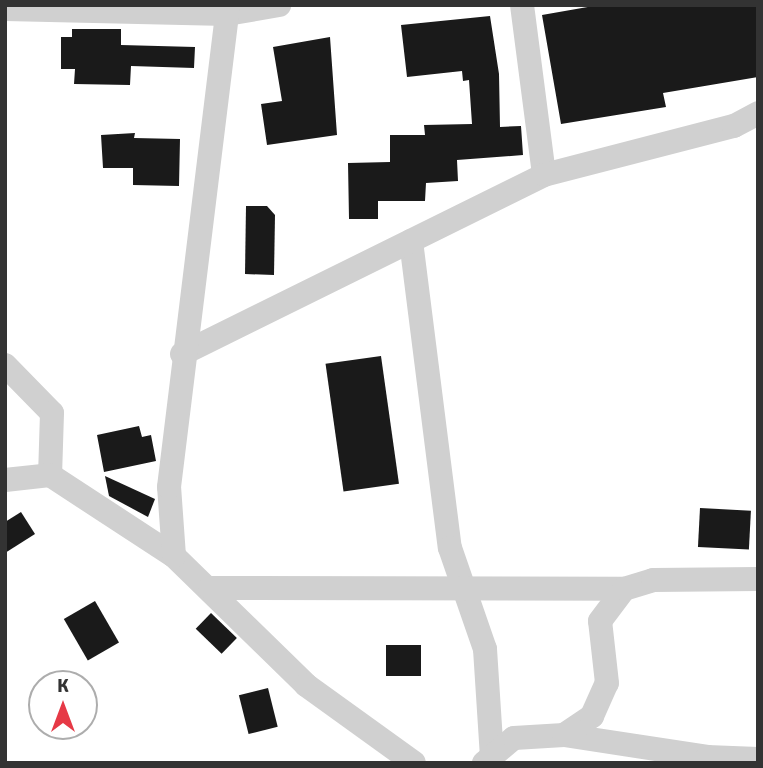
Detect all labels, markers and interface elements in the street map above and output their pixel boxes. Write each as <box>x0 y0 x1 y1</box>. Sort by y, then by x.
north arrow <box>28 670 98 740</box>
text: K <box>57 674 69 698</box>

